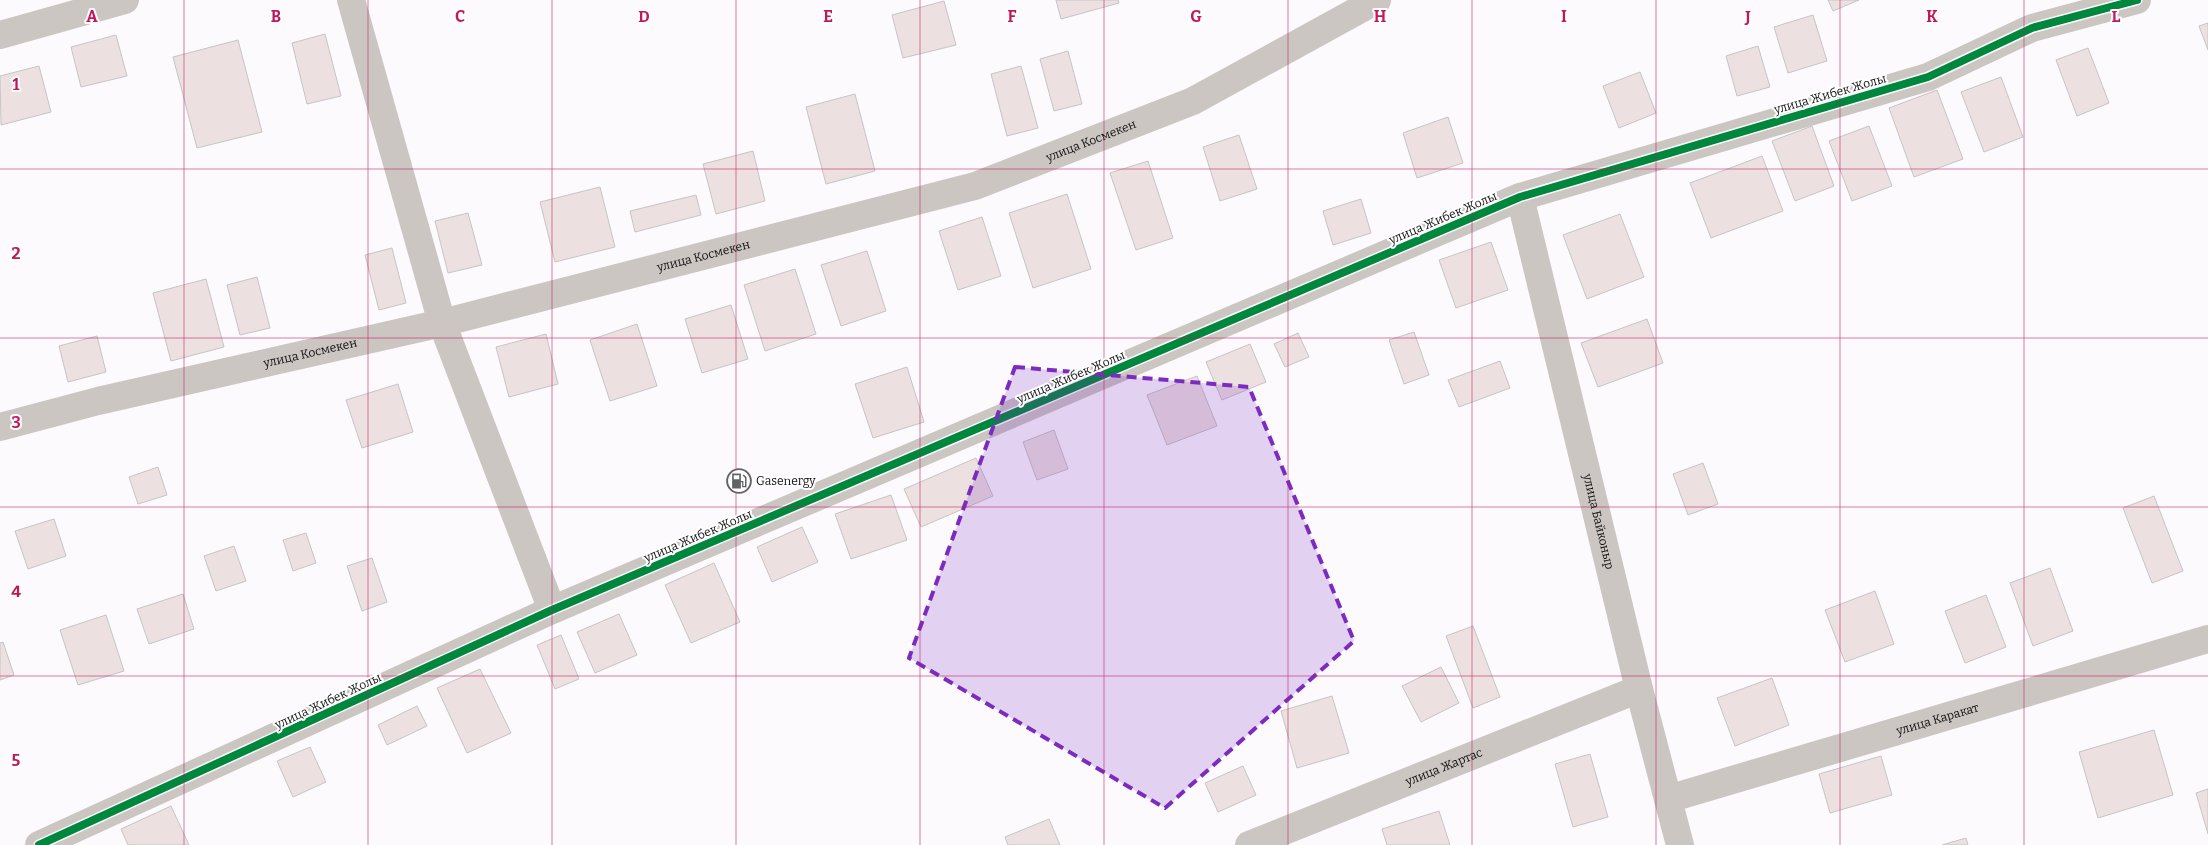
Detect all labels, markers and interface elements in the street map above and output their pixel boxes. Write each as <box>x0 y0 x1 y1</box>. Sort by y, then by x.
text: A <box>86 7 98 26</box>
text: B <box>271 7 281 26</box>
text: C <box>455 7 465 26</box>
text: D <box>638 7 650 26</box>
text: E <box>823 7 833 26</box>
text: F <box>1008 7 1017 26</box>
text: G <box>1190 7 1202 26</box>
text: H <box>1374 7 1387 26</box>
text: I <box>1561 7 1567 26</box>
text: J <box>1744 7 1751 26</box>
text: K <box>1926 7 1938 26</box>
text: L <box>2112 7 2121 26</box>
street label: улица Жибек Жолы <box>1771 71 1888 117</box>
text: 1 <box>13 75 20 94</box>
street label: улица Космекен <box>1043 117 1138 165</box>
street label: улица Жибек Жолы <box>1386 189 1499 247</box>
street label: улица Космекен <box>654 237 751 275</box>
text: 2 <box>11 244 21 263</box>
street label: улица Космекен <box>261 335 358 370</box>
street label: улица Жибек Жолы <box>1014 348 1127 406</box>
text: 3 <box>11 413 21 432</box>
fuel station icon: Gasenergy <box>726 468 752 494</box>
street label: улица Байконыр <box>1580 472 1617 571</box>
place label: Gasenergy <box>756 474 816 488</box>
street label: улица Жибек Жолы <box>641 507 754 565</box>
text: 4 <box>11 582 21 601</box>
street label: улица Жибек Жолы <box>272 670 384 732</box>
street label: улица Каракат <box>1894 700 1980 738</box>
street label: улица Жартас <box>1403 745 1484 789</box>
text: 5 <box>12 751 21 770</box>

